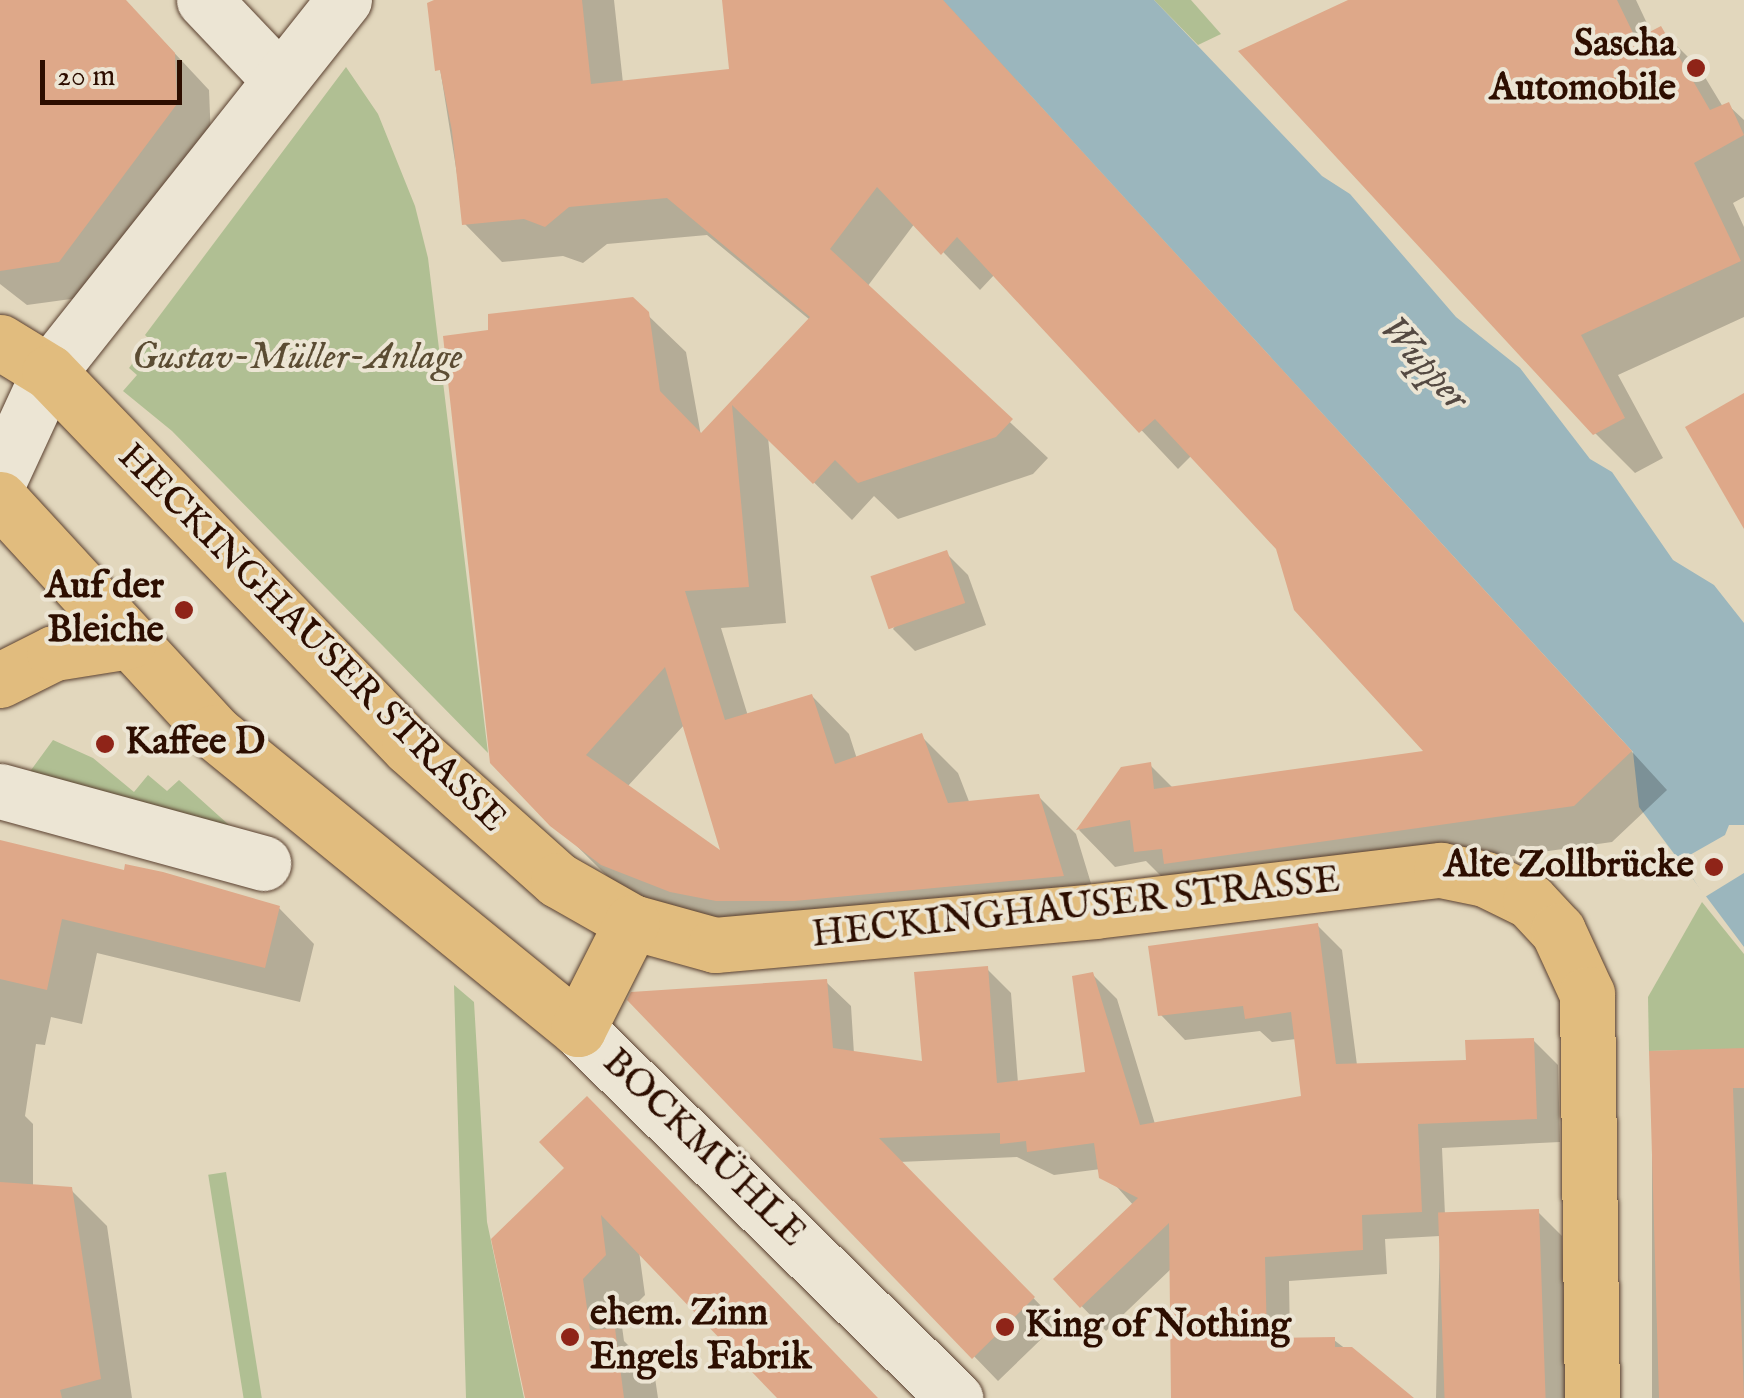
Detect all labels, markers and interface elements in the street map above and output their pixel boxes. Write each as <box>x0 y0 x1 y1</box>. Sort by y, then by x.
place label: Sascha Automobile <box>1490 23 1676 112</box>
scale bar <box>45 40 188 102</box>
marker: Sascha Automobile <box>1685 57 1707 79</box>
text: 20 m <box>57 58 116 96</box>
water label: Wupper <box>1368 307 1478 421</box>
park label: Gustav-Müller-Anlage <box>132 336 462 382</box>
street label: HECKINGHAUSER STRASSE <box>107 435 515 843</box>
place label: Auf der Bleiche <box>45 565 164 654</box>
marker: Auf der Bleiche <box>173 599 195 621</box>
place label: Kaffee D <box>125 721 265 767</box>
marker: Kaffee D <box>94 733 116 755</box>
place label: Alte Zollbrücke <box>1444 844 1694 890</box>
marker: Alte Zollbrücke <box>1703 856 1725 878</box>
street label: HECKINGHAUSER STRASSE <box>810 859 1342 959</box>
street label: BOCKMÜHLE <box>592 1041 814 1257</box>
place label: ehem. Zinn Engels Fabrik <box>590 1292 811 1382</box>
place label: King of Nothing <box>1025 1304 1291 1350</box>
marker: King of Nothing <box>994 1316 1016 1338</box>
marker: ehem. Zinn Engels Fabrik <box>559 1326 581 1348</box>

